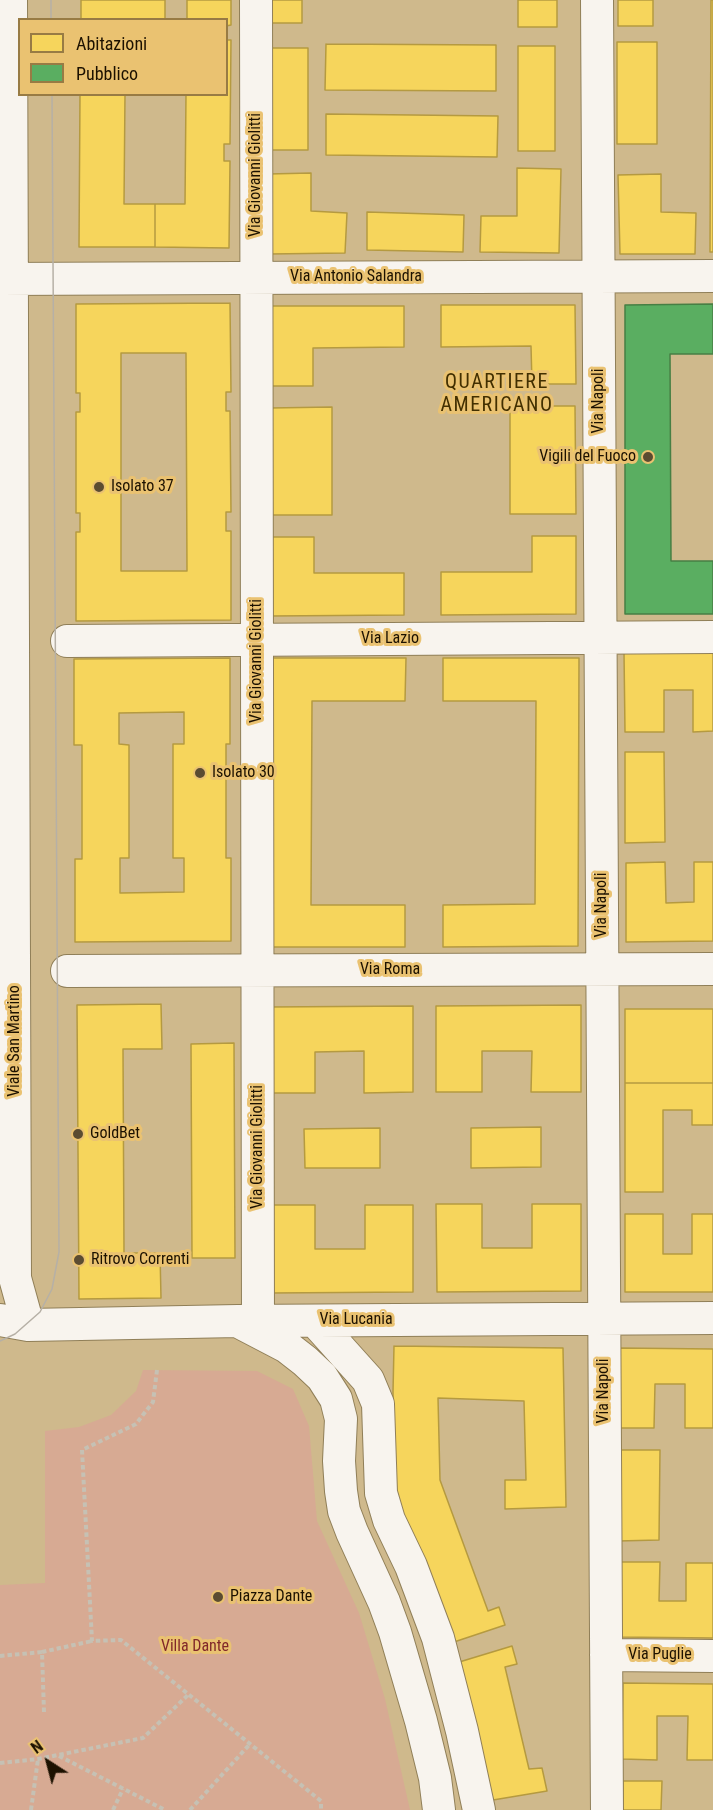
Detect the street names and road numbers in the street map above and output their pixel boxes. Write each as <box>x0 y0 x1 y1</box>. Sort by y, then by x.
street label: Via Giovanni Giolitti <box>246 113 266 237</box>
street label: Via Antonio Salandra <box>290 267 422 287</box>
street label: Via Napoli <box>589 369 609 433</box>
street label: Via Giovanni Giolitti <box>247 599 267 723</box>
street label: Via Lazio <box>361 629 419 649</box>
street label: Via Napoli <box>592 873 612 937</box>
street label: Via Roma <box>360 960 420 980</box>
street label: Viale San Martino <box>5 985 25 1097</box>
street label: Via Giovanni Giolitti <box>248 1085 268 1209</box>
street label: Via Lucania <box>319 1310 393 1330</box>
street label: Via Napoli <box>594 1359 614 1423</box>
street label: Via Puglie <box>628 1645 692 1665</box>

